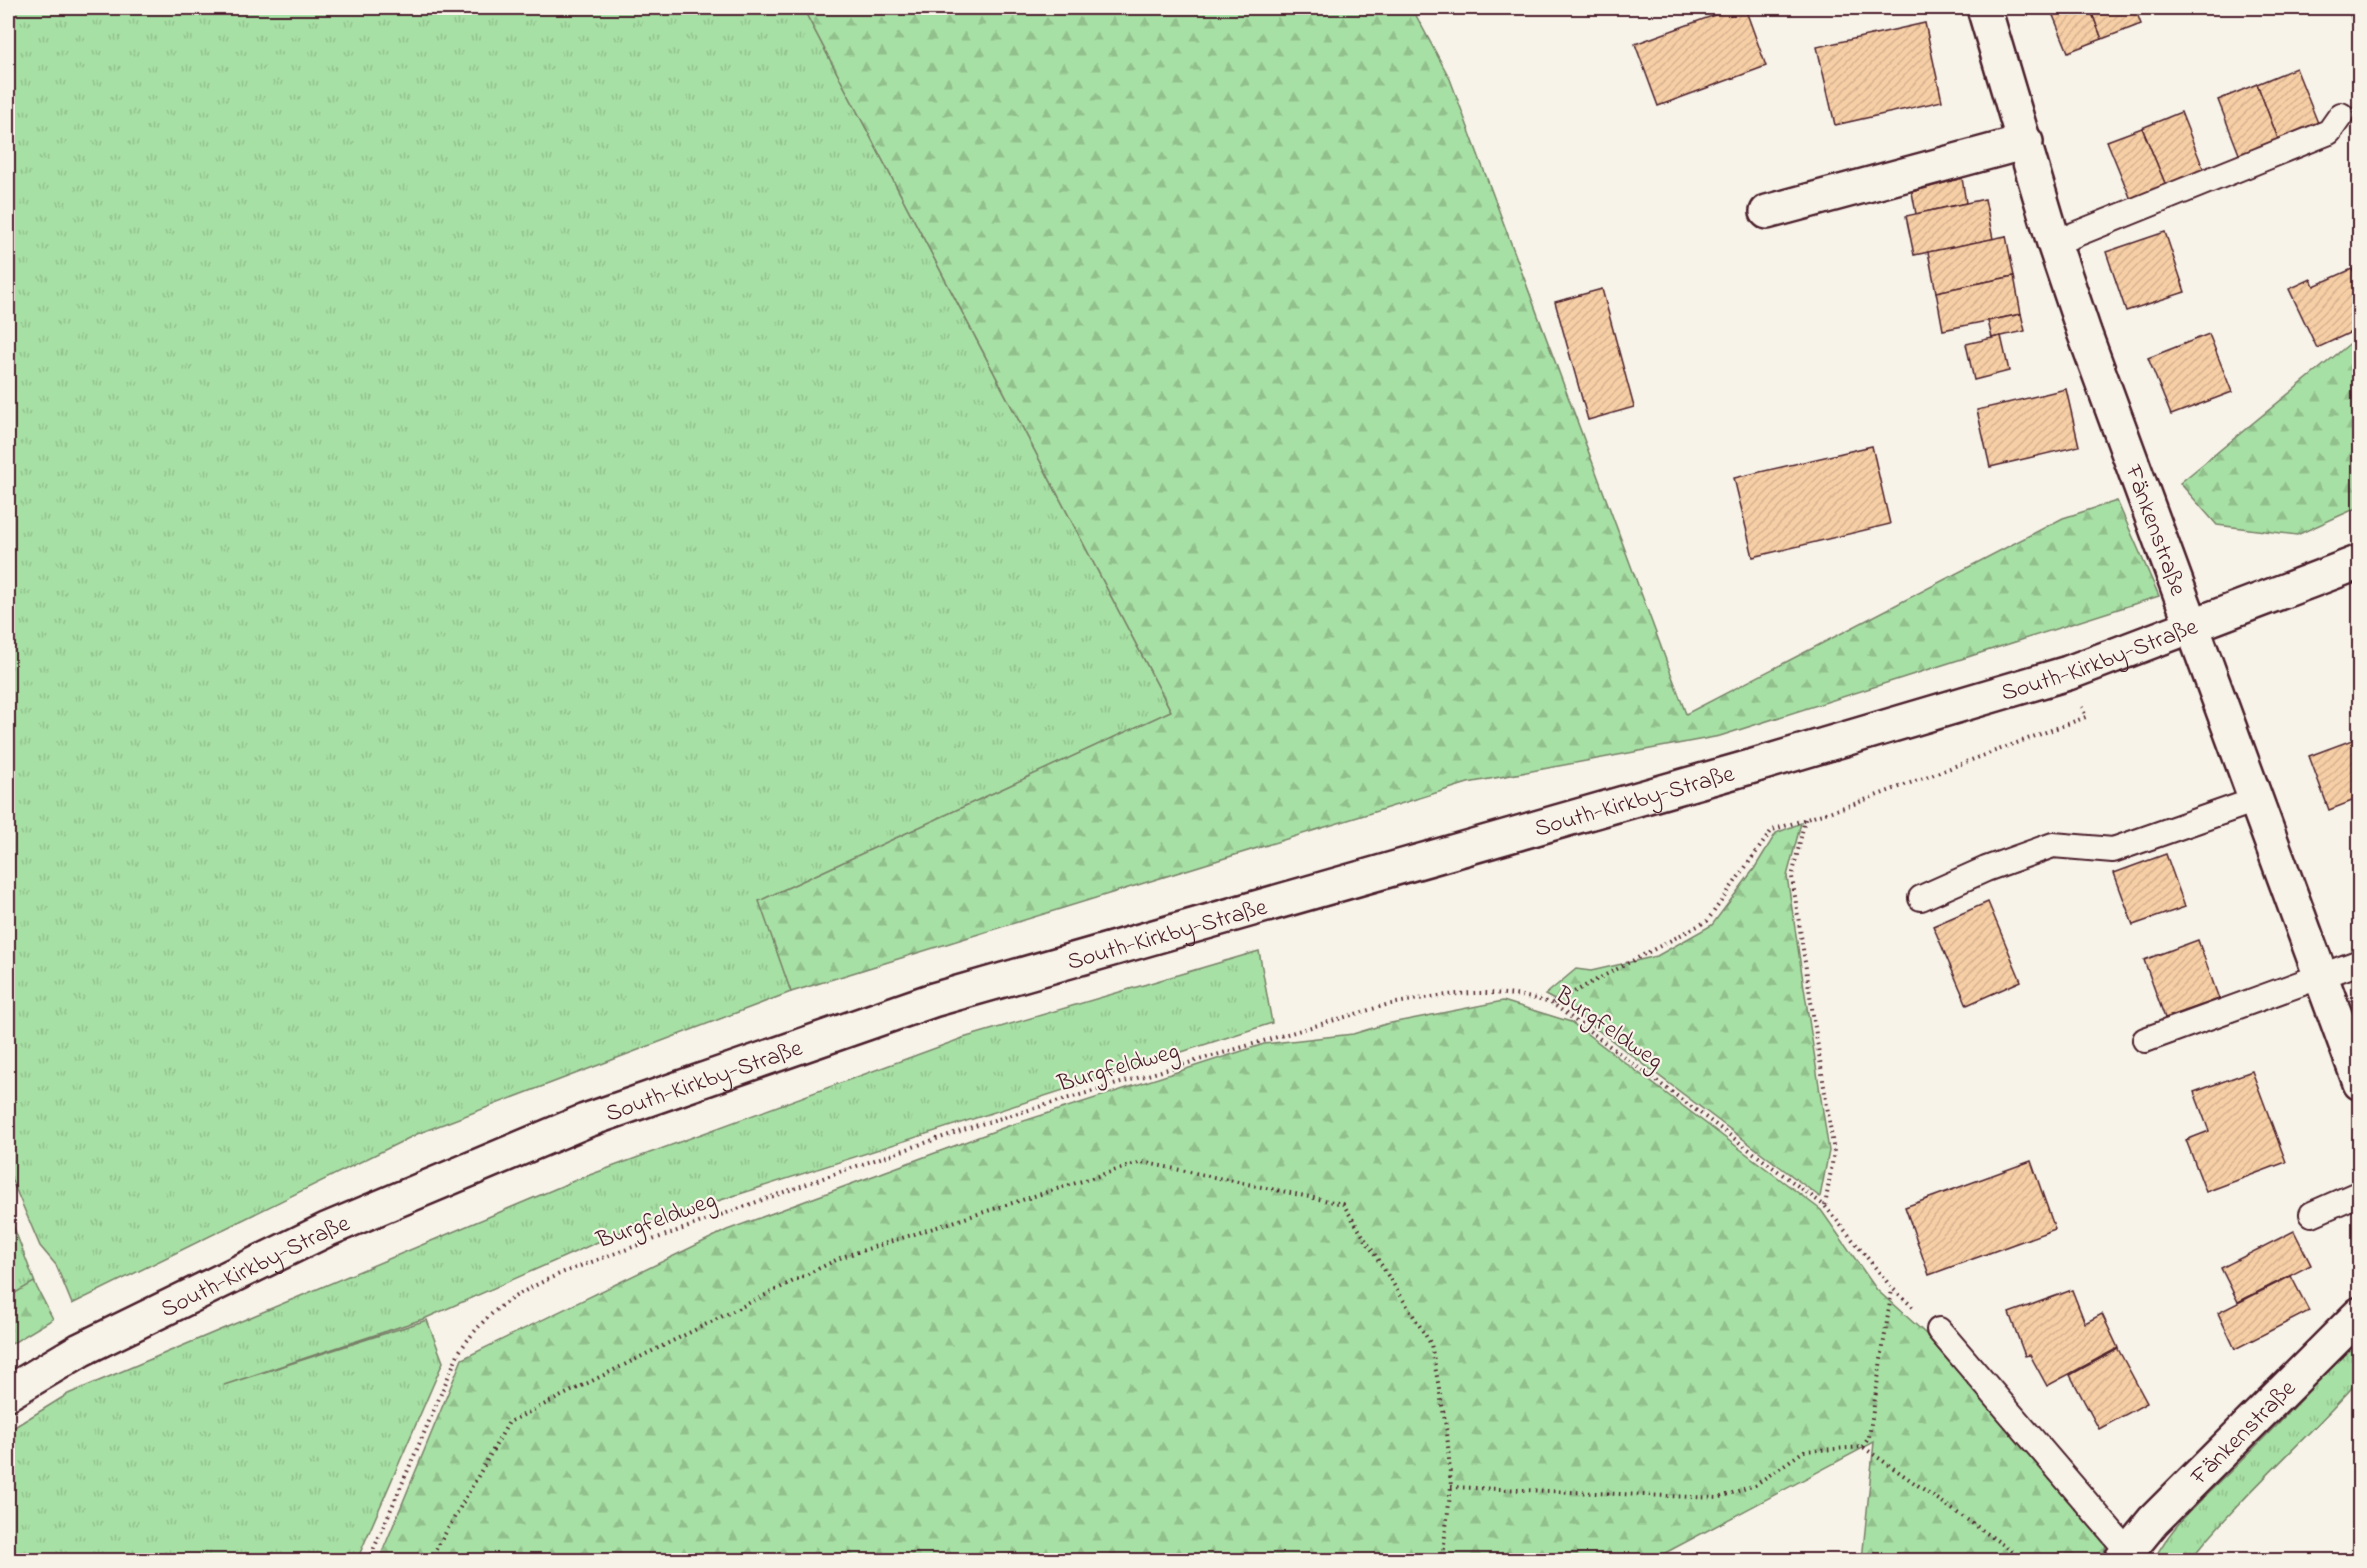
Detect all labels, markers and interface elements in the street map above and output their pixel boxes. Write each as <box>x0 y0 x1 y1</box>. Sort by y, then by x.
street label: Fänkenstraße <box>2114 460 2194 601</box>
street label: South-Kirkby-Straße <box>1997 610 2203 712</box>
street label: South-Kirkby-Straße <box>1531 757 1739 848</box>
street label: South-Kirkby-Straße <box>1063 891 1272 981</box>
street label: Burgfeldweg <box>1547 978 1670 1079</box>
street label: South-Kirkby-Straße <box>601 1032 808 1133</box>
street label: Burgfeldweg <box>1053 1034 1183 1103</box>
street label: Burgfeldweg <box>591 1184 721 1259</box>
street label: South-Kirkby-Straße <box>155 1207 356 1328</box>
street label: Fänkenstraße <box>2183 1372 2305 1495</box>

